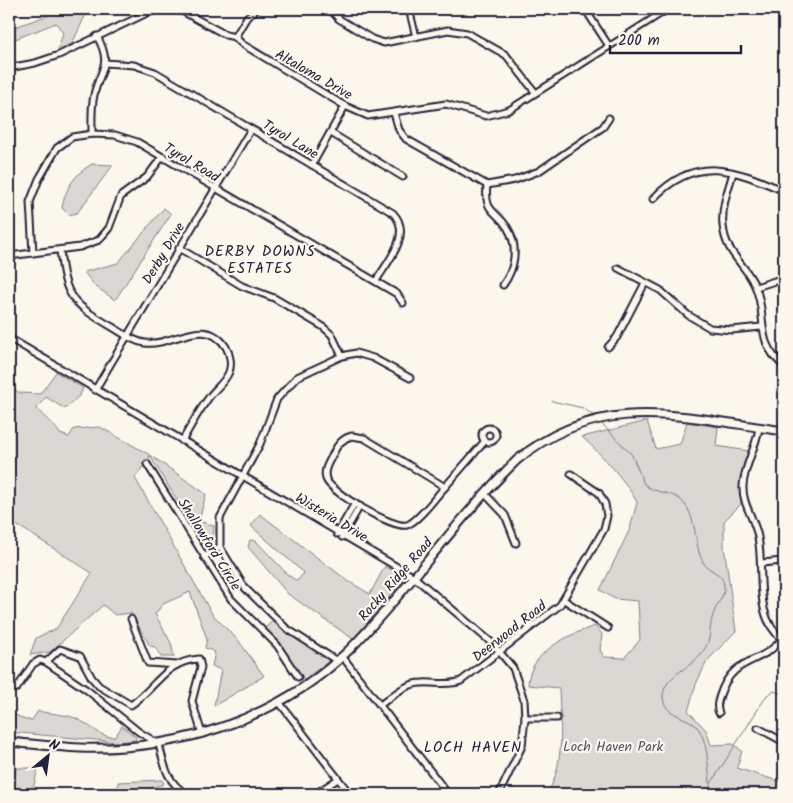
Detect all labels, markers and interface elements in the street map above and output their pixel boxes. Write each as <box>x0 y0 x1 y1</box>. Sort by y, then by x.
scale bar <box>610 22 742 54</box>
text: 200 m <box>618 29 660 53</box>
street label: Altaloma Drive <box>271 44 357 106</box>
street label: Tyrol Lane <box>258 114 323 166</box>
street label: Tyrol Road <box>159 137 225 189</box>
street label: Derby Drive <box>137 218 191 289</box>
district label: DERBY DOWNS ESTATES <box>204 240 316 281</box>
street label: Wisteria Drive <box>291 487 373 549</box>
street label: Shallowford Circle <box>172 494 247 596</box>
street label: Rocky Ridge Road <box>353 532 439 626</box>
street label: Deerwood Road <box>468 595 552 668</box>
north arrow <box>22 730 72 780</box>
text: N <box>45 734 63 757</box>
district label: LOCH HAVEN <box>424 736 522 760</box>
park label: Loch Haven Park <box>563 736 663 758</box>

